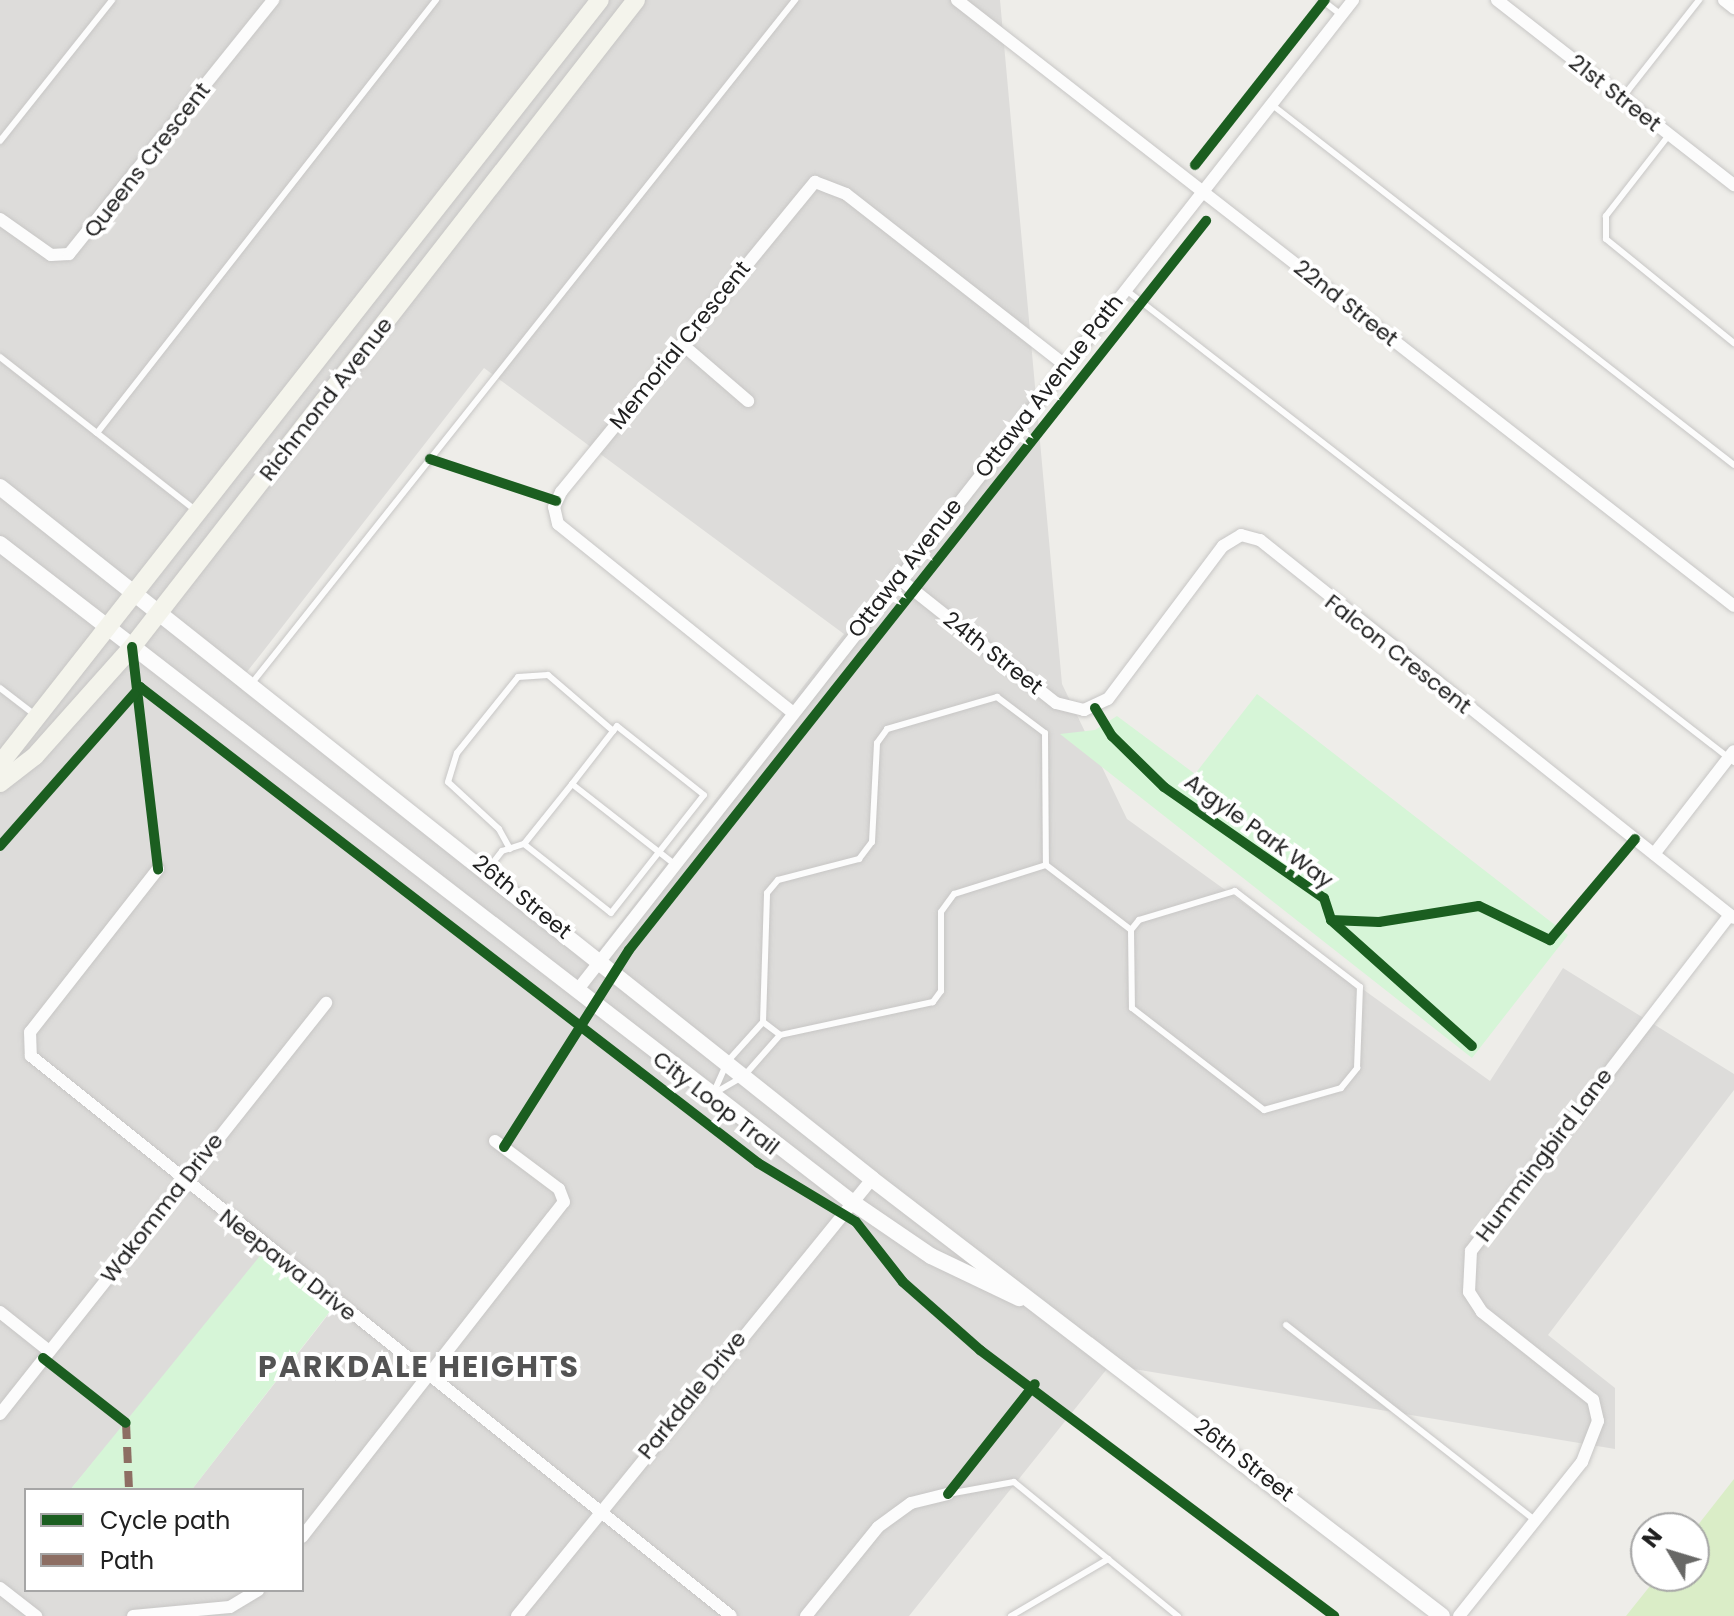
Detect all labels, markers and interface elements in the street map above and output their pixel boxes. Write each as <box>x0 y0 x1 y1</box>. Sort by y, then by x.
street label: 21st Street <box>1564 49 1666 137</box>
street label: Queens Crescent <box>78 77 216 243</box>
street label: 22nd Street <box>1289 254 1403 352</box>
street label: Memorial Crescent <box>604 256 756 434</box>
street label: Ottawa Avenue Path <box>969 289 1129 483</box>
street label: Richmond Avenue <box>254 312 398 486</box>
street label: Ottawa Avenue <box>842 493 968 643</box>
street label: Falcon Crescent <box>1320 589 1476 719</box>
street label: 24th Street <box>938 606 1048 700</box>
street label: Argyle Park Way <box>1180 768 1338 894</box>
street label: 26th Street <box>467 849 577 945</box>
street label: City Loop Trail <box>648 1046 784 1160</box>
street label: Hummingbird Lane <box>1470 1063 1618 1247</box>
street label: Wakomma Drive <box>95 1128 229 1288</box>
street label: Neepawa Drive <box>214 1203 362 1327</box>
street label: Parkdale Drive <box>632 1326 752 1464</box>
district label: PARKDALE HEIGHTS <box>258 1349 580 1385</box>
street label: 26th Street <box>1189 1413 1299 1507</box>
legend <box>24 1488 304 1592</box>
text: Cycle path <box>100 1504 230 1537</box>
north arrow <box>1630 1512 1710 1592</box>
text: N <box>1635 1522 1670 1554</box>
text: Path <box>100 1544 154 1577</box>

